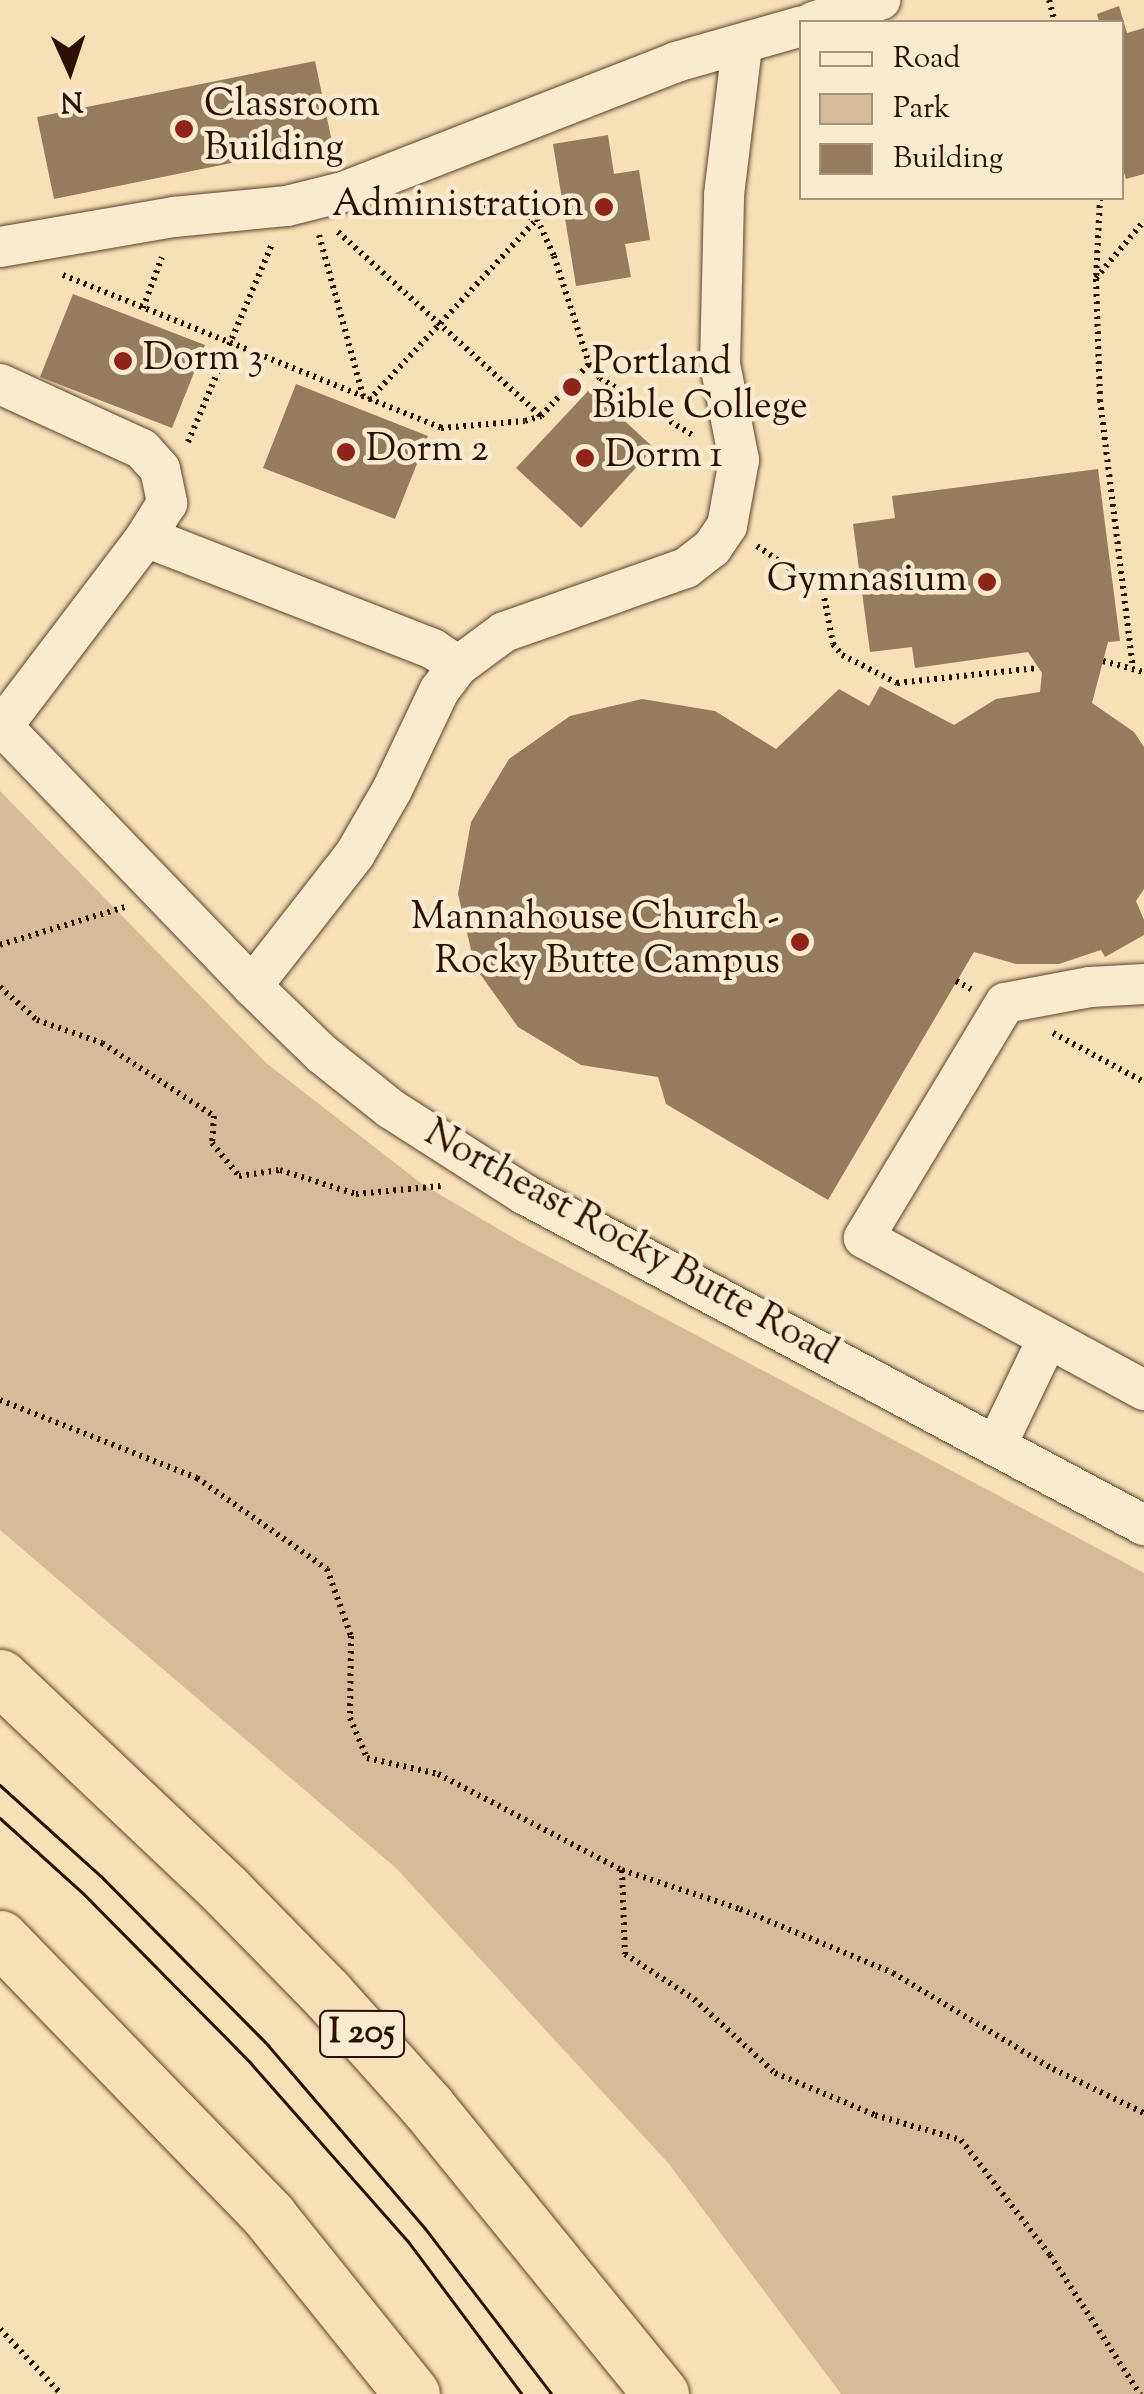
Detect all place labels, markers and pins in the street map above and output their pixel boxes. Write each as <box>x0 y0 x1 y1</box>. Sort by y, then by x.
place label: Classroom Building <box>204 84 380 173</box>
marker: Classroom Building <box>173 118 195 140</box>
place label: Administration <box>332 184 584 230</box>
marker: Administration <box>593 196 615 218</box>
place label: Dorm 3 <box>143 338 263 384</box>
place label: Portland Bible College <box>592 342 808 432</box>
marker: Dorm 3 <box>112 350 134 372</box>
marker: Portland Bible College <box>561 376 583 398</box>
place label: Dorm 2 <box>366 429 488 475</box>
place label: Dorm 1 <box>605 435 723 481</box>
marker: Dorm 2 <box>335 441 357 463</box>
marker: Dorm 1 <box>574 447 596 469</box>
place label: Gymnasium <box>767 559 967 605</box>
marker: Gymnasium <box>976 571 998 593</box>
place label: Mannahouse Church - Rocky Butte Campus <box>411 897 780 986</box>
marker: Mannahouse Church - Rocky Butte Campus <box>789 931 811 953</box>

